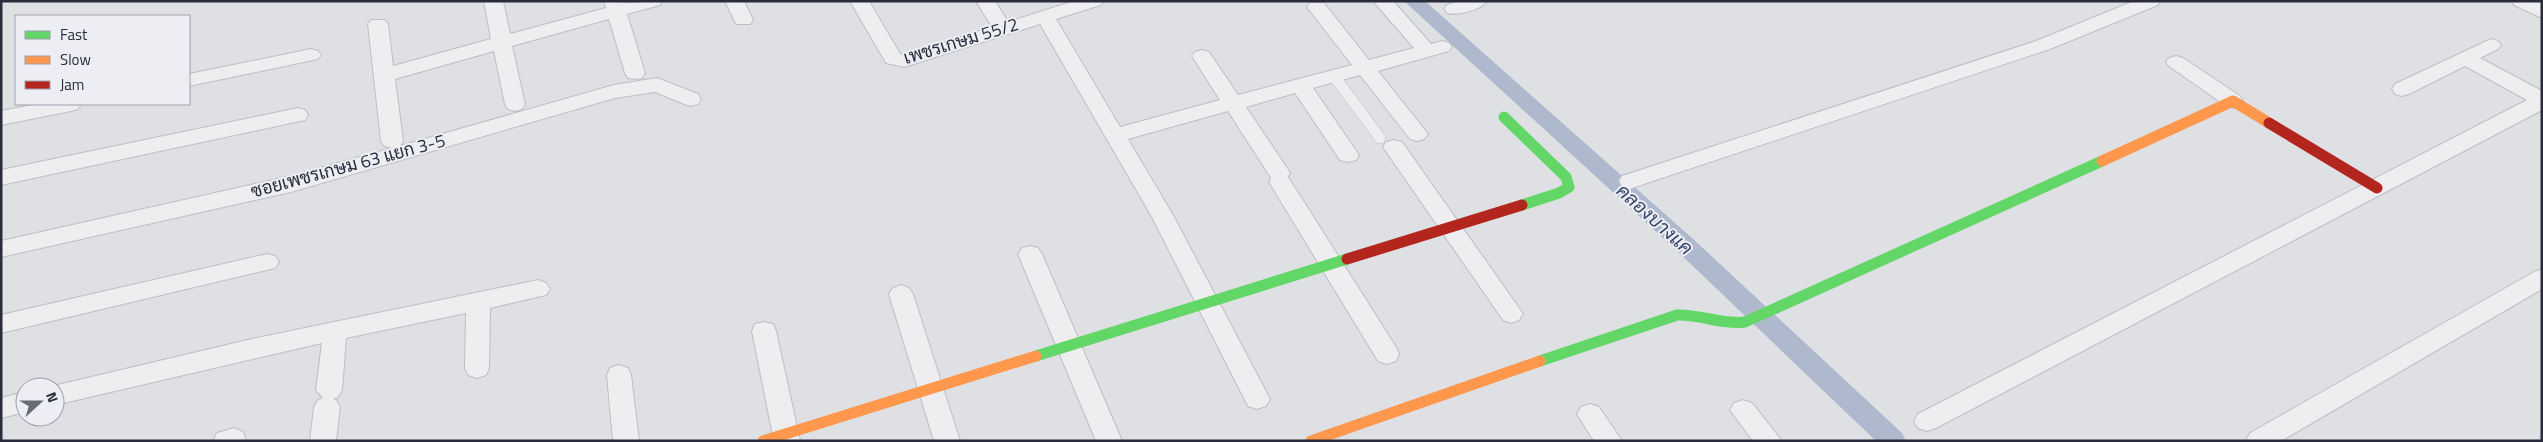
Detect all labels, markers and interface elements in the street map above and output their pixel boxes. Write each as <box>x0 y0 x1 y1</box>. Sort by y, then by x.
street label: เพชรเกษม 55/2 <box>900 10 1022 71</box>
legend <box>15 15 190 105</box>
text: Fast <box>60 23 88 46</box>
text: Slow <box>60 48 91 71</box>
text: Jam <box>60 73 84 96</box>
street label: ซอยเพชรเกษม 63 แยก 3-5 <box>248 127 448 204</box>
water label: คลองบางแค <box>1610 176 1700 261</box>
north arrow <box>15 377 65 427</box>
text: N <box>41 389 64 405</box>

